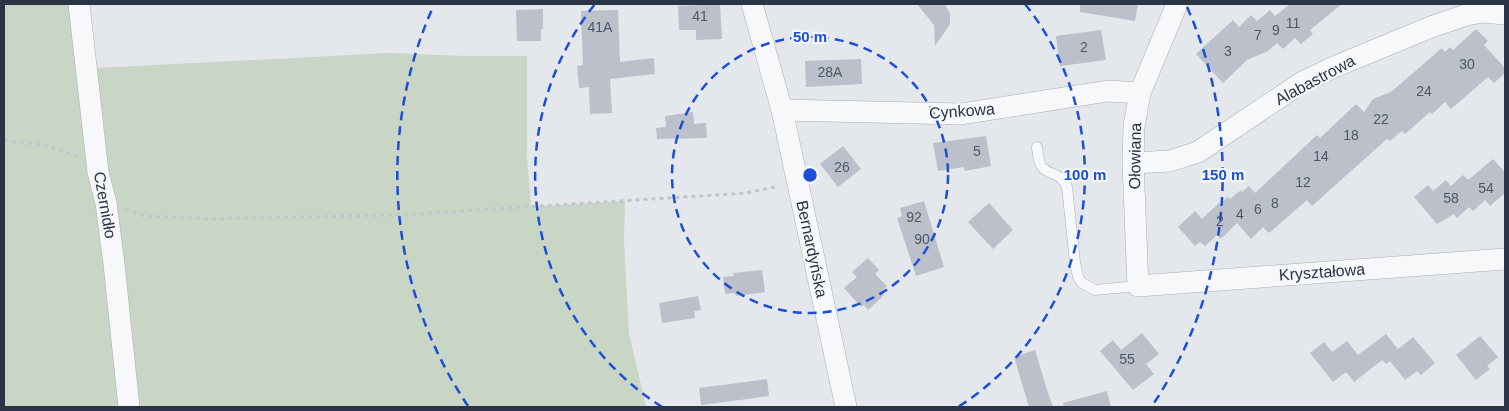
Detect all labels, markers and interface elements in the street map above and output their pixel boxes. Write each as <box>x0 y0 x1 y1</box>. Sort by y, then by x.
house number: 41 <box>692 8 708 24</box>
house number: 11 <box>1286 15 1300 31</box>
house number: 41A <box>588 19 613 35</box>
house number: 9 <box>1272 22 1280 38</box>
house number: 7 <box>1254 27 1262 43</box>
text: 50 m <box>793 28 827 45</box>
house number: 2 <box>1080 39 1088 55</box>
house number: 3 <box>1224 43 1232 59</box>
street label: Alabastrowa <box>1272 52 1358 108</box>
house number: 30 <box>1459 56 1475 72</box>
house number: 28A <box>818 64 843 80</box>
house number: 24 <box>1416 83 1432 99</box>
street label: Cynkowa <box>929 100 996 122</box>
house number: 22 <box>1373 111 1389 127</box>
street label: Ołowiana <box>1126 122 1144 189</box>
house number: 18 <box>1343 127 1359 143</box>
house number: 5 <box>973 143 981 159</box>
house number: 14 <box>1313 148 1329 164</box>
house number: 26 <box>834 159 850 175</box>
centre of rings <box>801 166 819 184</box>
text: 100 m <box>1064 166 1106 183</box>
text: 150 m <box>1202 166 1244 183</box>
street label: Czernidło <box>91 170 119 240</box>
house number: 12 <box>1295 174 1311 190</box>
house number: 54 <box>1478 180 1494 196</box>
house number: 58 <box>1443 190 1459 206</box>
house number: 8 <box>1271 195 1279 211</box>
street label: Bernardyńska <box>793 199 831 299</box>
house number: 6 <box>1254 201 1262 217</box>
house number: 4 <box>1236 206 1244 222</box>
house number: 92 <box>906 209 922 225</box>
house number: 2 <box>1216 213 1224 229</box>
house number: 90 <box>914 231 930 247</box>
street label: Kryształowa <box>1278 261 1366 283</box>
house number: 55 <box>1119 351 1135 367</box>

